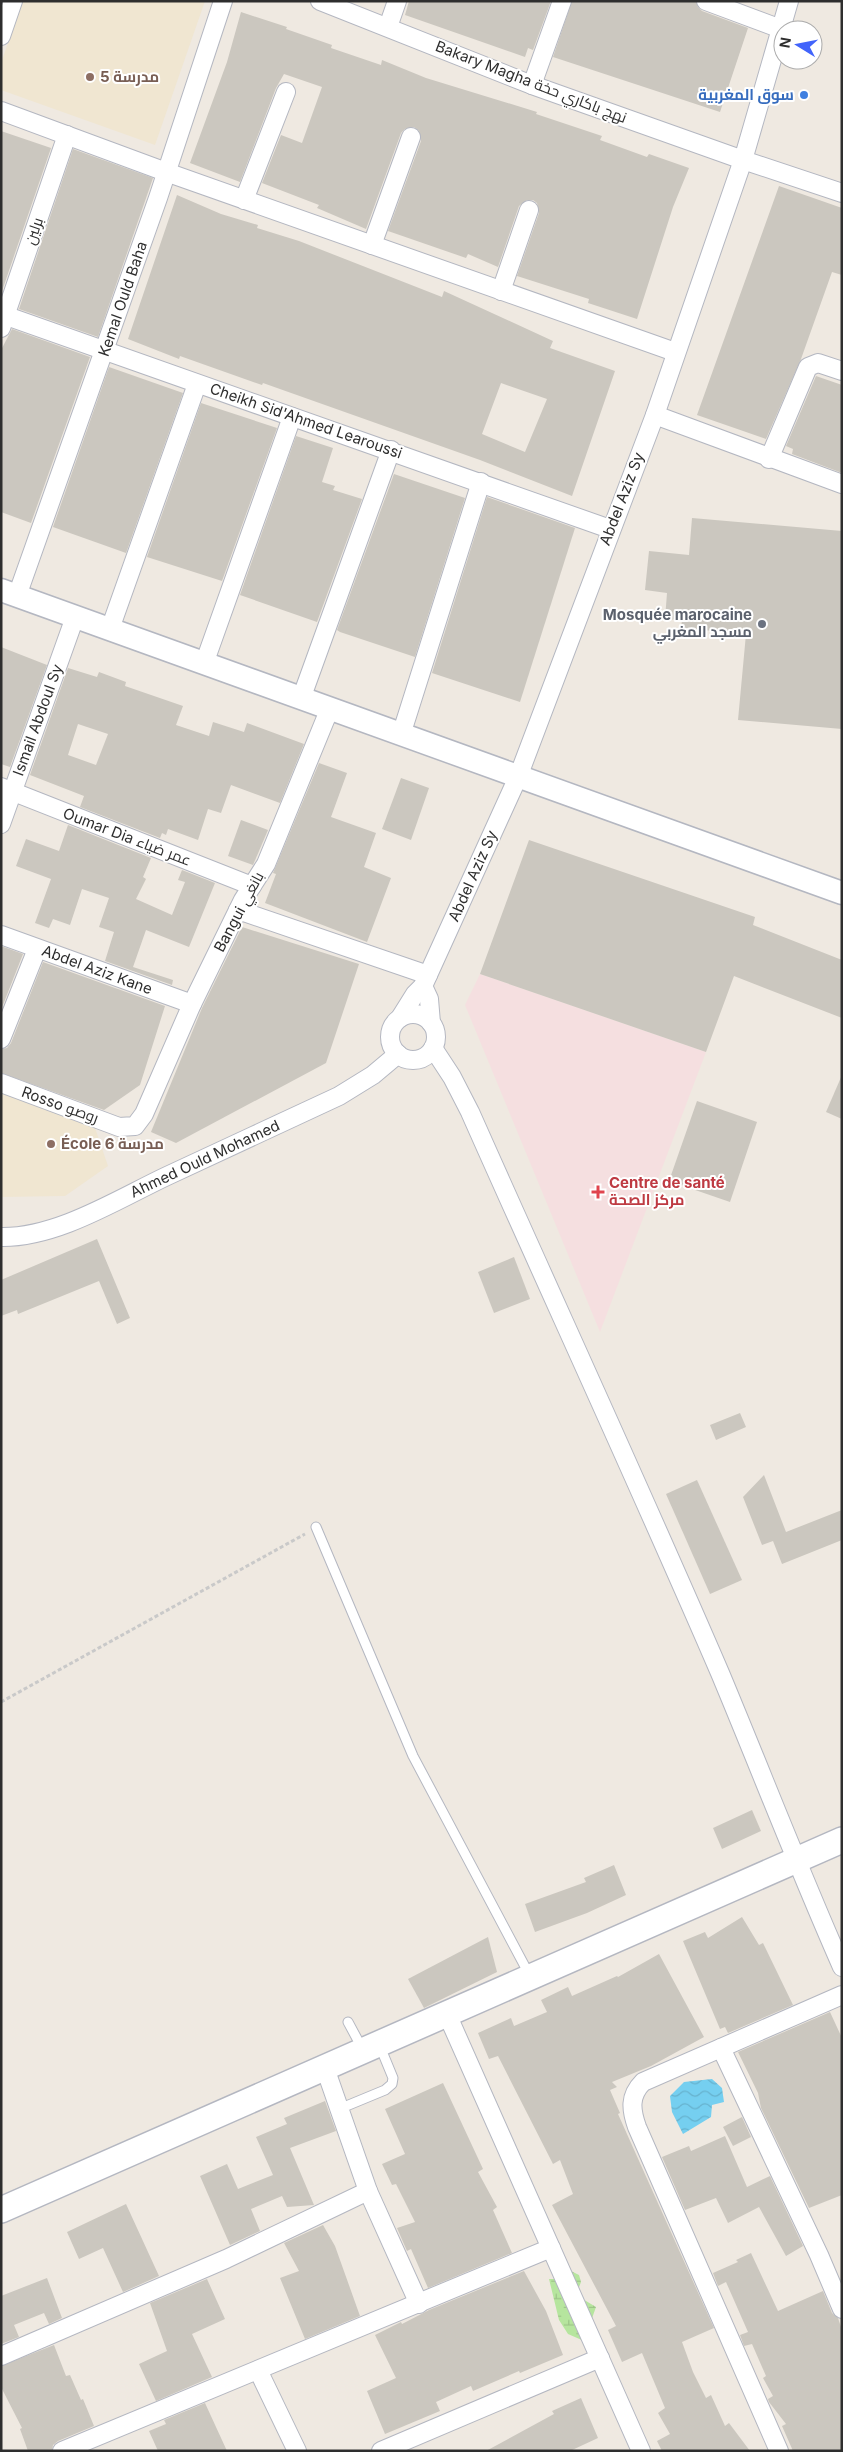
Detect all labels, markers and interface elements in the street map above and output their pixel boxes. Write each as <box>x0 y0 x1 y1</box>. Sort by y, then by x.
north arrow <box>773 20 823 70</box>
street label: Bakary Magha نهج باكاري حخة <box>432 36 630 130</box>
text: N <box>775 36 794 49</box>
place label: مدرسة 5 <box>100 67 159 86</box>
marker: مدرسة 5 <box>84 71 96 83</box>
place label: سوق المغربية <box>698 85 794 104</box>
marker: سوق المغربية <box>798 89 810 101</box>
street label: برلين <box>20 215 48 247</box>
street label: Kemal Ould Baha <box>94 239 151 359</box>
street label: Cheikh Sid'Ahmed Learoussi <box>207 379 405 462</box>
street label: Abdel Aziz Sy <box>595 449 648 548</box>
place label: Mosquée marocaine مسجد المغربي <box>603 605 752 644</box>
marker: Mosquée marocaine مسجد المغربي <box>756 618 768 630</box>
street label: Ismail Abdoul Sy <box>9 661 67 778</box>
street label: Oumar Dia عمر ضياء <box>60 803 194 870</box>
street label: Abdel Aziz Sy <box>444 827 501 924</box>
street label: Bangui بانغي <box>209 868 270 957</box>
street label: Abdel Aziz Kane <box>39 941 155 998</box>
street label: Rosso روصو <box>19 1082 101 1127</box>
street label: Ahmed Ould Mohamed <box>127 1116 283 1202</box>
place label: École 6 مدرسة <box>61 1134 164 1153</box>
marker: École 6 مدرسة <box>45 1138 57 1150</box>
place label: Centre de santé مركز الصحة <box>609 1173 725 1209</box>
marker: Centre de santé مركز الصحة <box>591 1185 605 1199</box>

